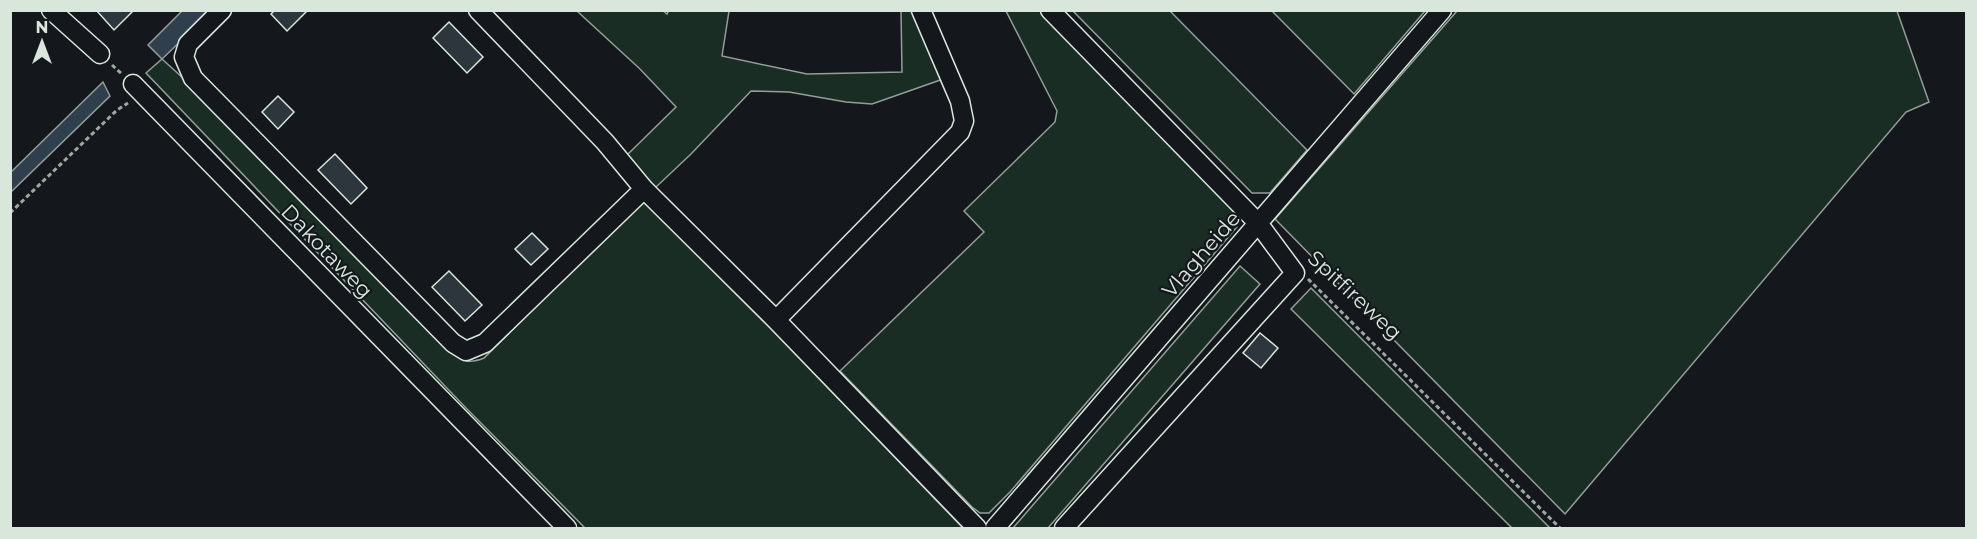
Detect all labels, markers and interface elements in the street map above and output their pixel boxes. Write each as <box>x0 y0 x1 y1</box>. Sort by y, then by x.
north arrow <box>12 12 72 72</box>
text: N <box>36 18 48 37</box>
street label: Dakotaweg <box>276 199 378 303</box>
street label: Vlagheide <box>1157 206 1245 302</box>
street label: Spitfireweg <box>1303 245 1407 345</box>

